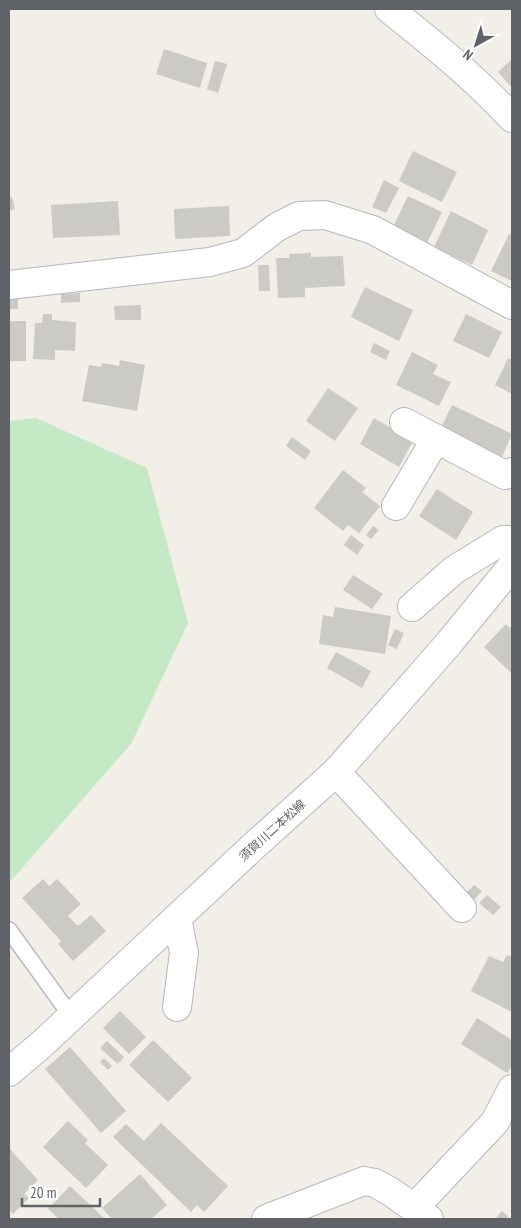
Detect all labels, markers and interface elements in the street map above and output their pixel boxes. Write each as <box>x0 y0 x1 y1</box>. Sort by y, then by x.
north arrow <box>451 20 501 70</box>
text: N <box>459 46 476 64</box>
street label: 須賀川二本松線 <box>236 796 308 864</box>
scale bar <box>22 1176 100 1208</box>
text: 20 m <box>30 1183 56 1202</box>

